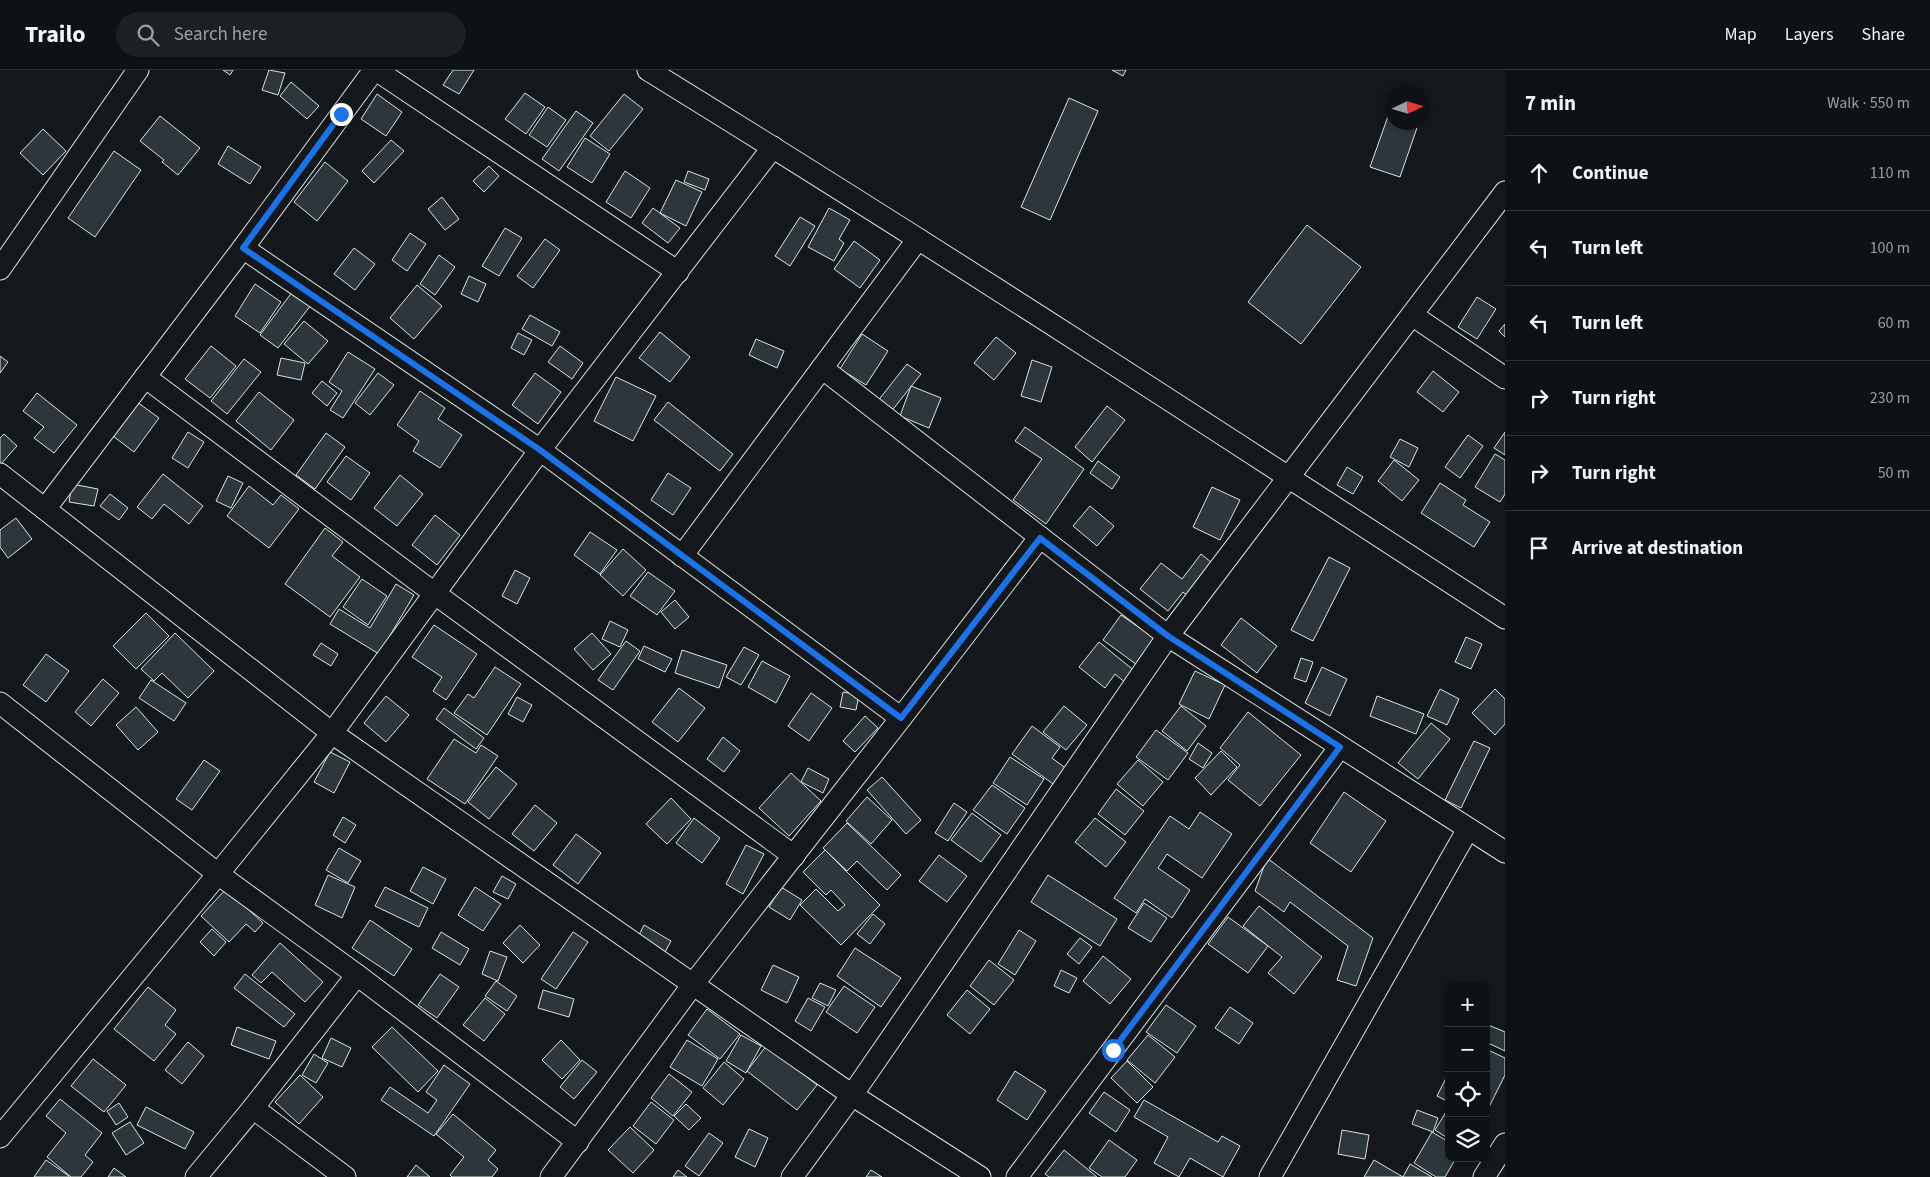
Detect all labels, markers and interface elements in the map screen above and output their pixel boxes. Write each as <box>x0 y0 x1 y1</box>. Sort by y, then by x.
search box <box>116 12 466 57</box>
text: Trailo <box>25 17 86 52</box>
icon: search <box>134 21 162 49</box>
text: Search here <box>174 21 267 48</box>
text: Map <box>1725 22 1757 47</box>
text: Layers <box>1785 22 1834 47</box>
text: Share <box>1862 22 1905 47</box>
north arrow <box>1385 85 1430 130</box>
text: 7 min <box>1525 88 1576 118</box>
text: Walk · 550 m <box>1827 92 1910 114</box>
route end <box>330 103 353 126</box>
icon: ahead <box>1525 159 1553 187</box>
text: Continue <box>1572 160 1649 187</box>
text: 110 m <box>1870 162 1910 184</box>
icon: left <box>1525 234 1553 262</box>
text: Turn left <box>1572 235 1643 262</box>
text: 100 m <box>1870 237 1910 259</box>
icon: left <box>1525 309 1553 337</box>
text: Turn left <box>1572 310 1643 337</box>
text: 60 m <box>1878 312 1910 334</box>
icon: right <box>1525 384 1553 412</box>
text: Turn right <box>1572 385 1656 412</box>
text: 230 m <box>1870 387 1910 409</box>
icon: right <box>1525 459 1553 487</box>
text: Turn right <box>1572 460 1656 487</box>
text: 50 m <box>1878 462 1910 484</box>
icon: arrive <box>1525 534 1553 562</box>
text: Arrive at destination <box>1572 535 1743 562</box>
map controls <box>1445 982 1490 1162</box>
button: + <box>1445 982 1490 1027</box>
button: − <box>1445 1027 1490 1072</box>
route start <box>1102 1039 1125 1062</box>
button: locate <box>1445 1072 1490 1117</box>
button: layers <box>1445 1117 1490 1162</box>

